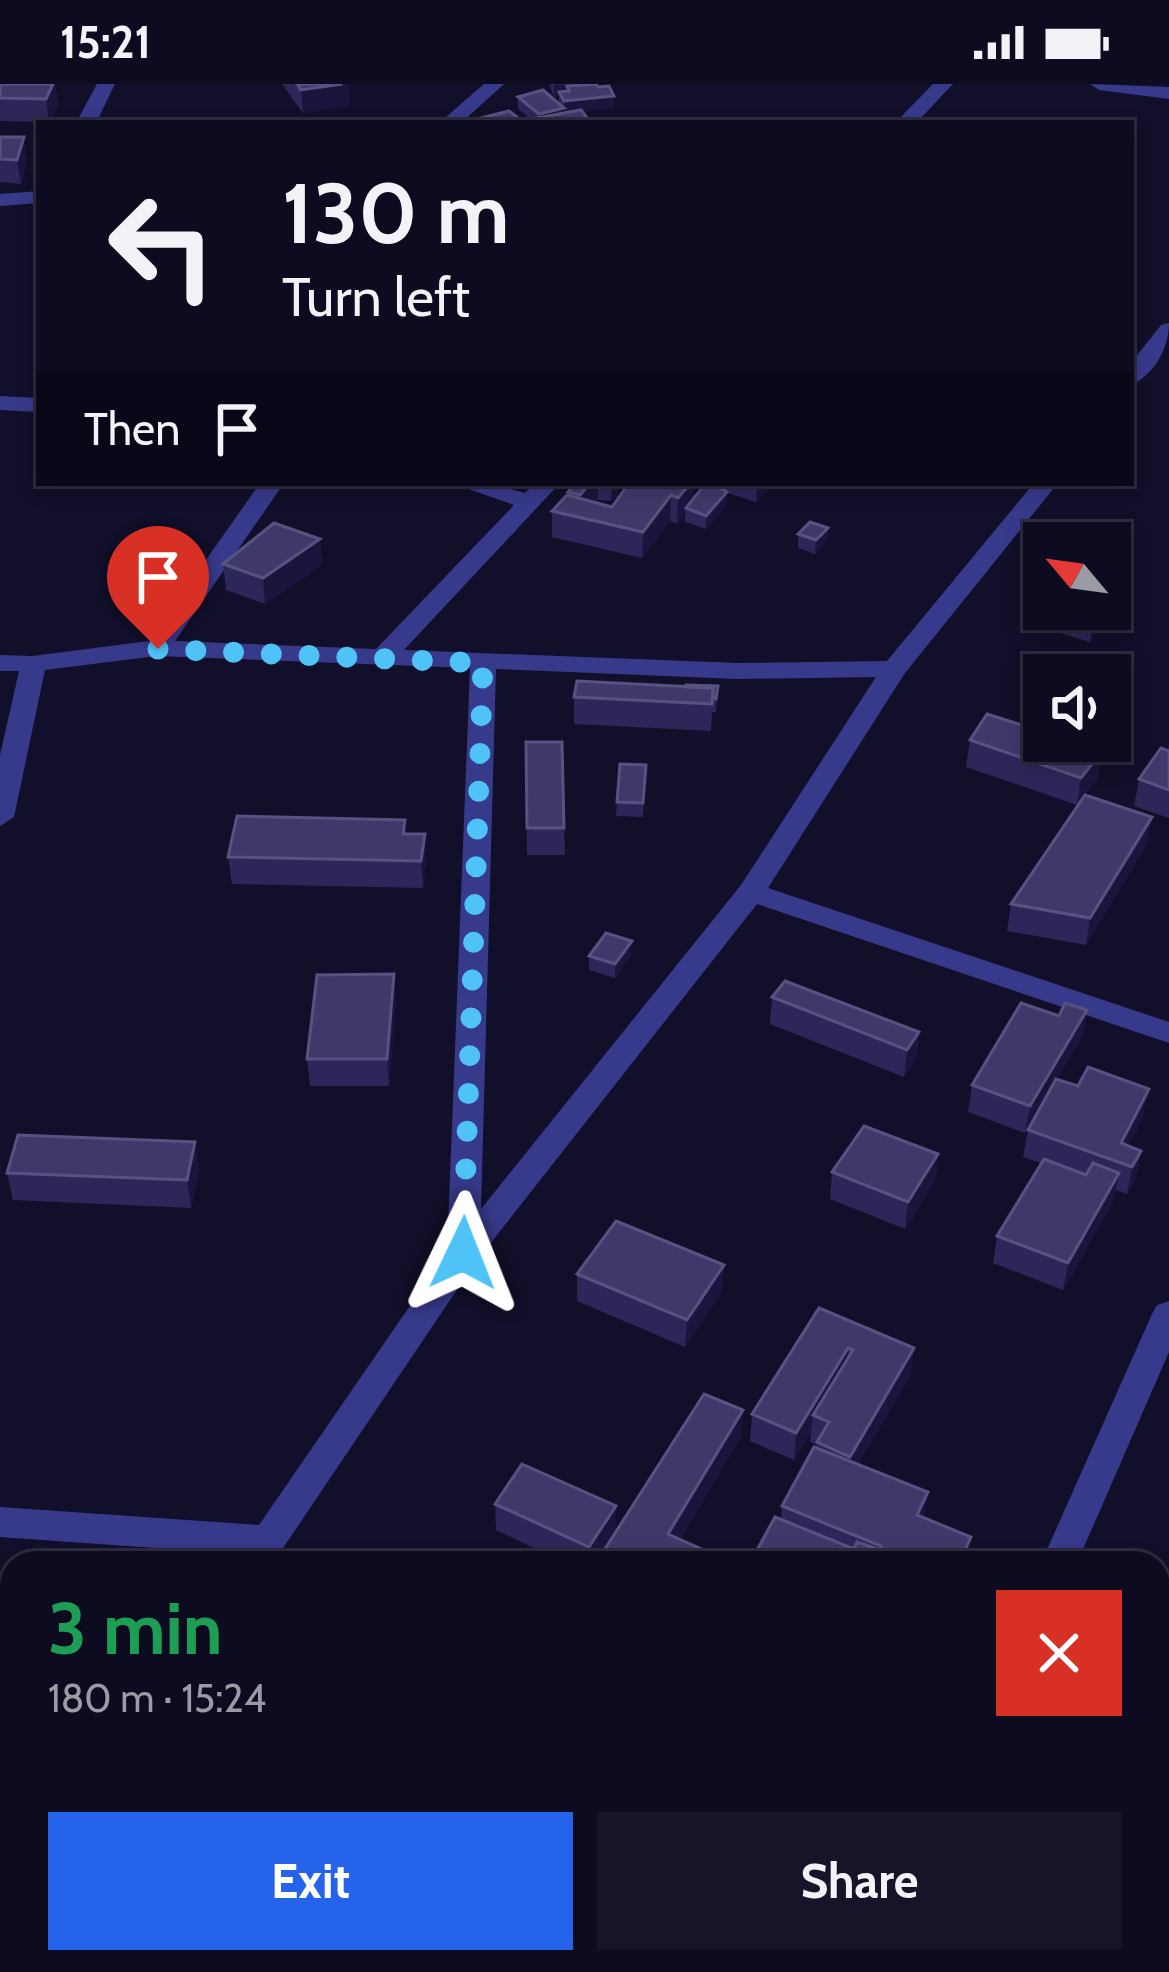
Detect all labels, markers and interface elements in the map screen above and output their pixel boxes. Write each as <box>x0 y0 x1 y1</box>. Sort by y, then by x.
text: 15:21 <box>60 15 151 69</box>
text: 130 m <box>282 162 509 264</box>
icon: left <box>84 168 240 324</box>
text: Turn left <box>282 264 470 330</box>
icon: arrive <box>204 396 270 462</box>
text: Then <box>84 402 180 456</box>
north arrow <box>1023 522 1131 630</box>
map controls <box>1023 522 1131 762</box>
pin <box>107 526 209 649</box>
icon: arrive <box>125 544 191 610</box>
button: sound <box>1023 654 1131 762</box>
position arrow <box>400 1190 526 1316</box>
text: 3 min <box>48 1585 223 1672</box>
button: close <box>996 1590 1122 1716</box>
text: 180 m · 15:24 <box>48 1674 266 1722</box>
button: Exit <box>48 1812 573 1950</box>
button: Share <box>597 1812 1122 1950</box>

